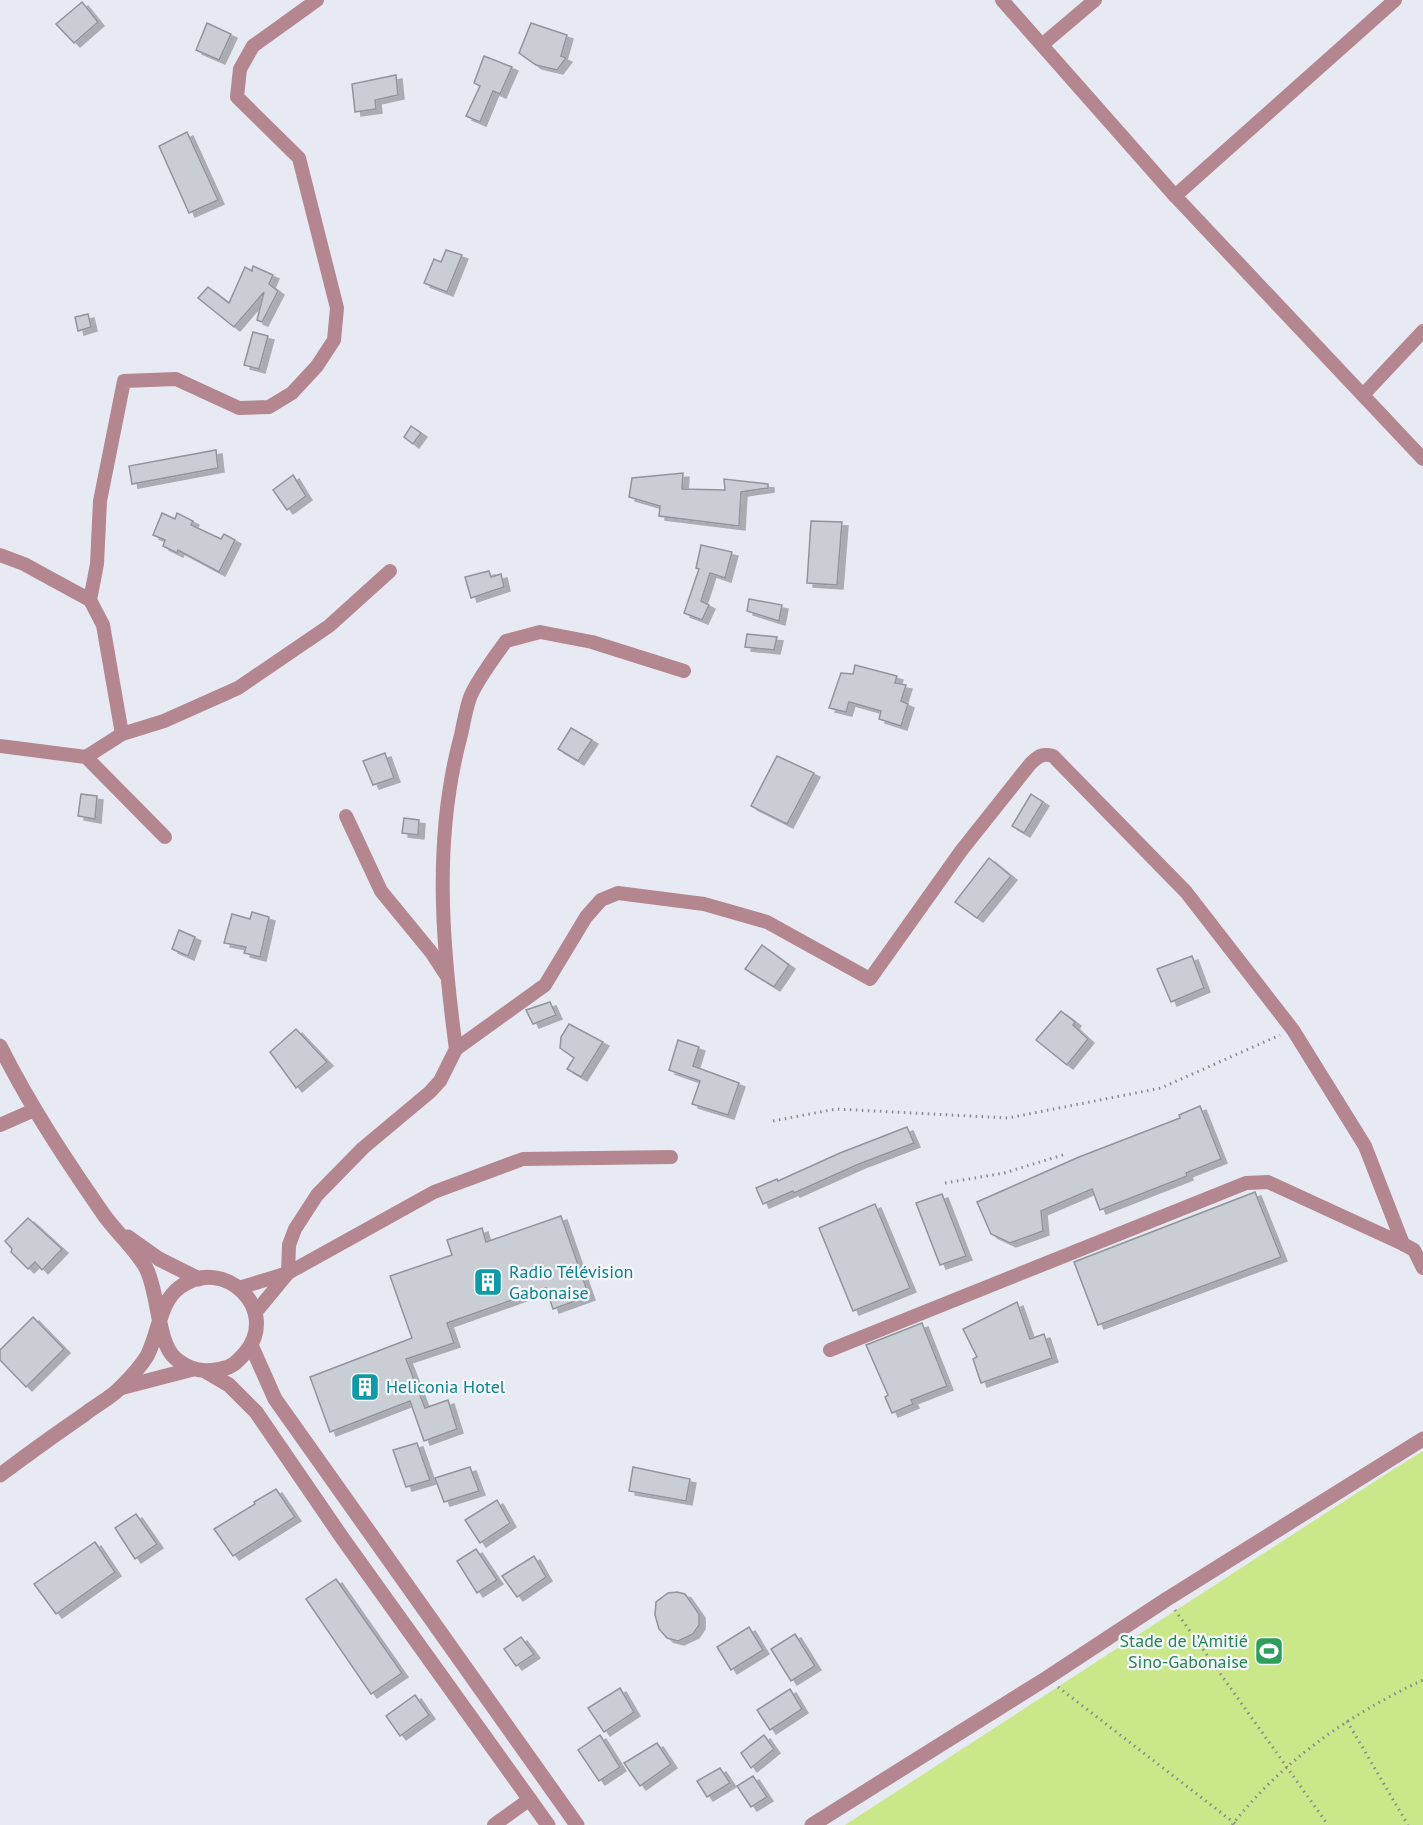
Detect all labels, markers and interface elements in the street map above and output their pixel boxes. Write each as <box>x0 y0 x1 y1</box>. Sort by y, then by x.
place label: Radio Télévision Gabonaise <box>509 1260 633 1304</box>
building icon: Radio Télévision Gabonaise <box>472 1266 504 1298</box>
building icon: Heliconia Hotel <box>349 1371 381 1403</box>
place label: Heliconia Hotel <box>386 1375 506 1398</box>
place label: Stade de l’Amitié Sino-Gabonaise <box>1120 1629 1248 1673</box>
sports icon: Stade de l’Amitié Sino-Gabonaise <box>1253 1635 1285 1667</box>

